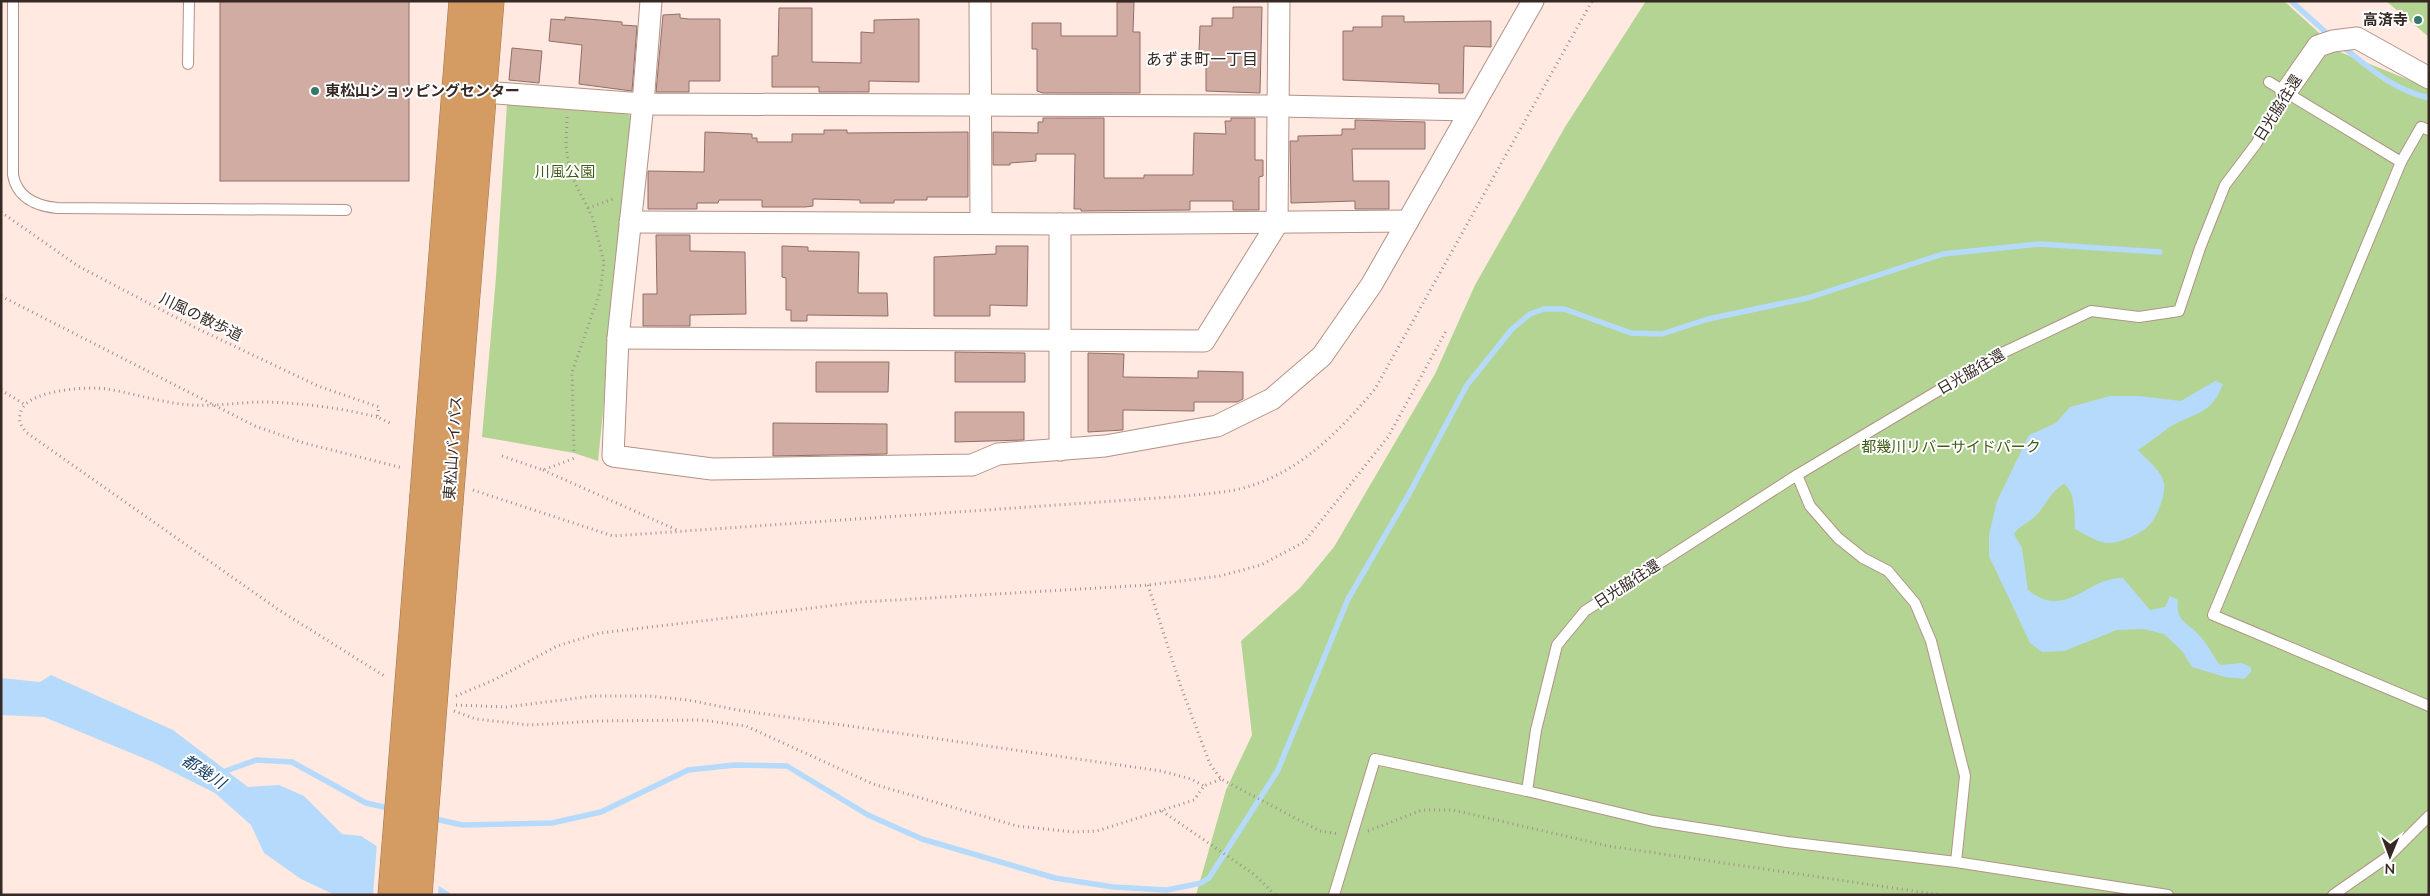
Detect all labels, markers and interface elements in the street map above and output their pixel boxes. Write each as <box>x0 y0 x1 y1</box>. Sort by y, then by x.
place label: 高済寺 <box>2363 10 2408 29</box>
marker: 高済寺 <box>2412 14 2424 26</box>
district label: あずま町一丁目 <box>1146 49 1258 69</box>
street label: 日光脇往還 <box>2250 71 2306 145</box>
place label: 東松山ショッピングセンター <box>325 81 520 100</box>
marker: 東松山ショッピングセンター <box>309 85 321 97</box>
park label: 川風公園 <box>535 162 595 181</box>
street label: 川風の散歩道 <box>157 288 246 345</box>
street label: 日光脇往還 <box>1934 345 2008 399</box>
street label: 東松山バイパス <box>439 395 466 501</box>
park label: 都幾川リバーサイドパーク <box>1861 437 2041 456</box>
street label: 日光脇往還 <box>1590 555 1663 612</box>
water label: 都幾川 <box>178 750 231 794</box>
north arrow <box>2365 831 2415 881</box>
text: N <box>2384 860 2395 878</box>

